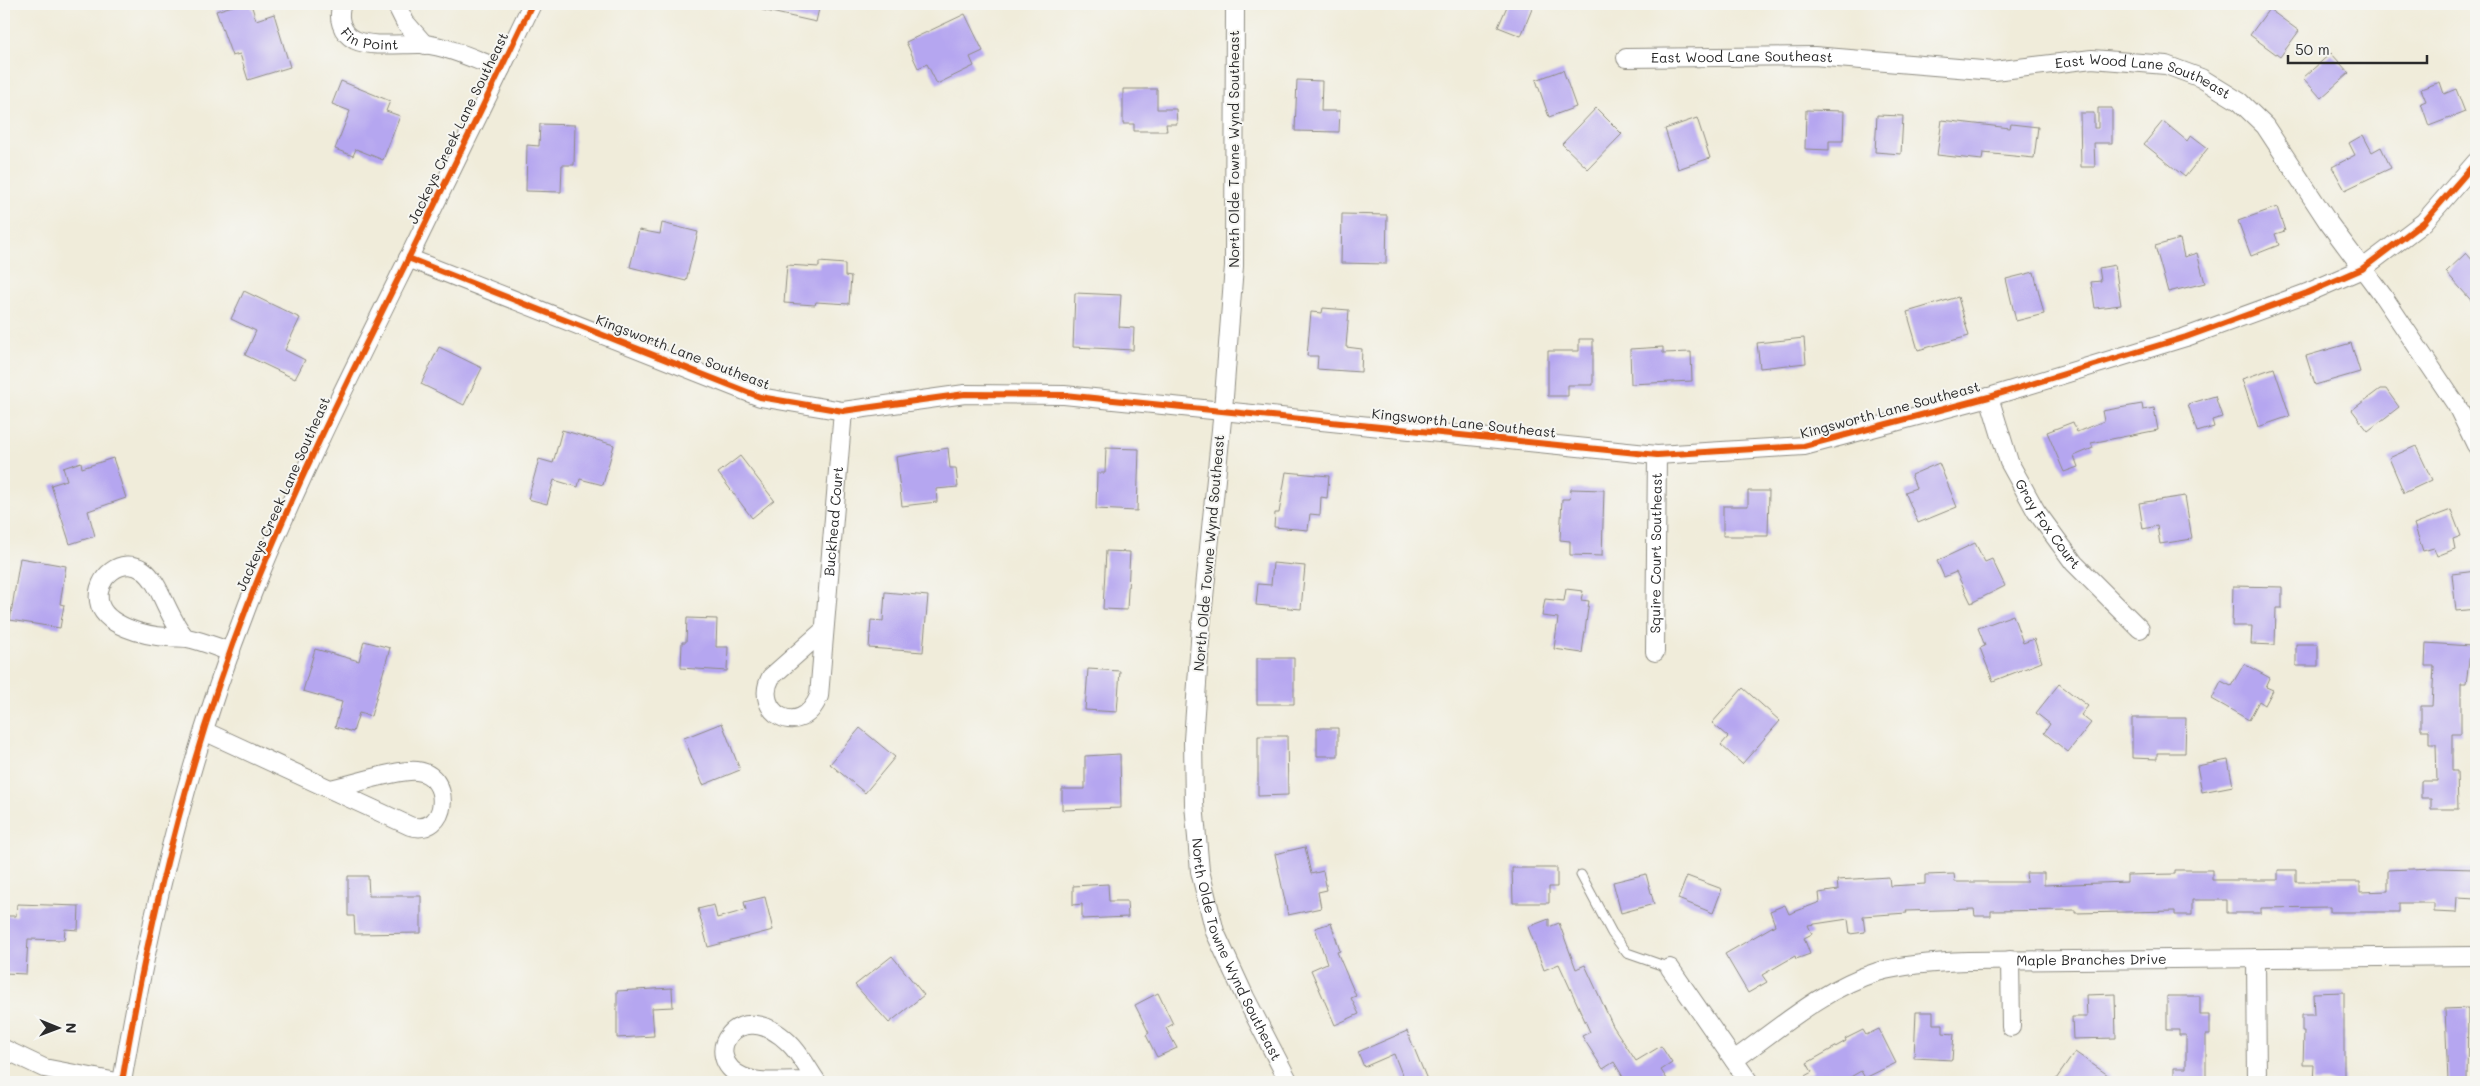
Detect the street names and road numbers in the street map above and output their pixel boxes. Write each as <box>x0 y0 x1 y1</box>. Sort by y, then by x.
street label: Fin Point <box>336 23 399 54</box>
street label: Jackeys Creek Lane Southeast <box>403 29 512 227</box>
street label: North Olde Towne Wynd Southeast <box>1224 30 1243 268</box>
street label: East Wood Lane Southeast <box>1651 46 1834 67</box>
street label: East Wood Lane Southeast <box>2054 49 2234 103</box>
street label: Kingsworth Lane Southeast <box>593 309 773 394</box>
street label: Kingsworth Lane Southeast <box>1798 376 1982 443</box>
street label: Jackeys Creek Lane Southeast <box>231 394 334 594</box>
street label: Kingsworth Lane Southeast <box>1371 403 1557 442</box>
street label: North Olde Towne Wynd Southeast <box>1189 434 1228 672</box>
street label: Buckhead Court <box>819 466 847 577</box>
street label: Squire Court Southeast <box>1645 472 1666 634</box>
street label: Gray Fox Court <box>2011 475 2085 573</box>
street label: North Olde Towne Wynd Southeast <box>1188 837 1286 1064</box>
street label: Maple Branches Drive <box>2016 949 2167 970</box>

